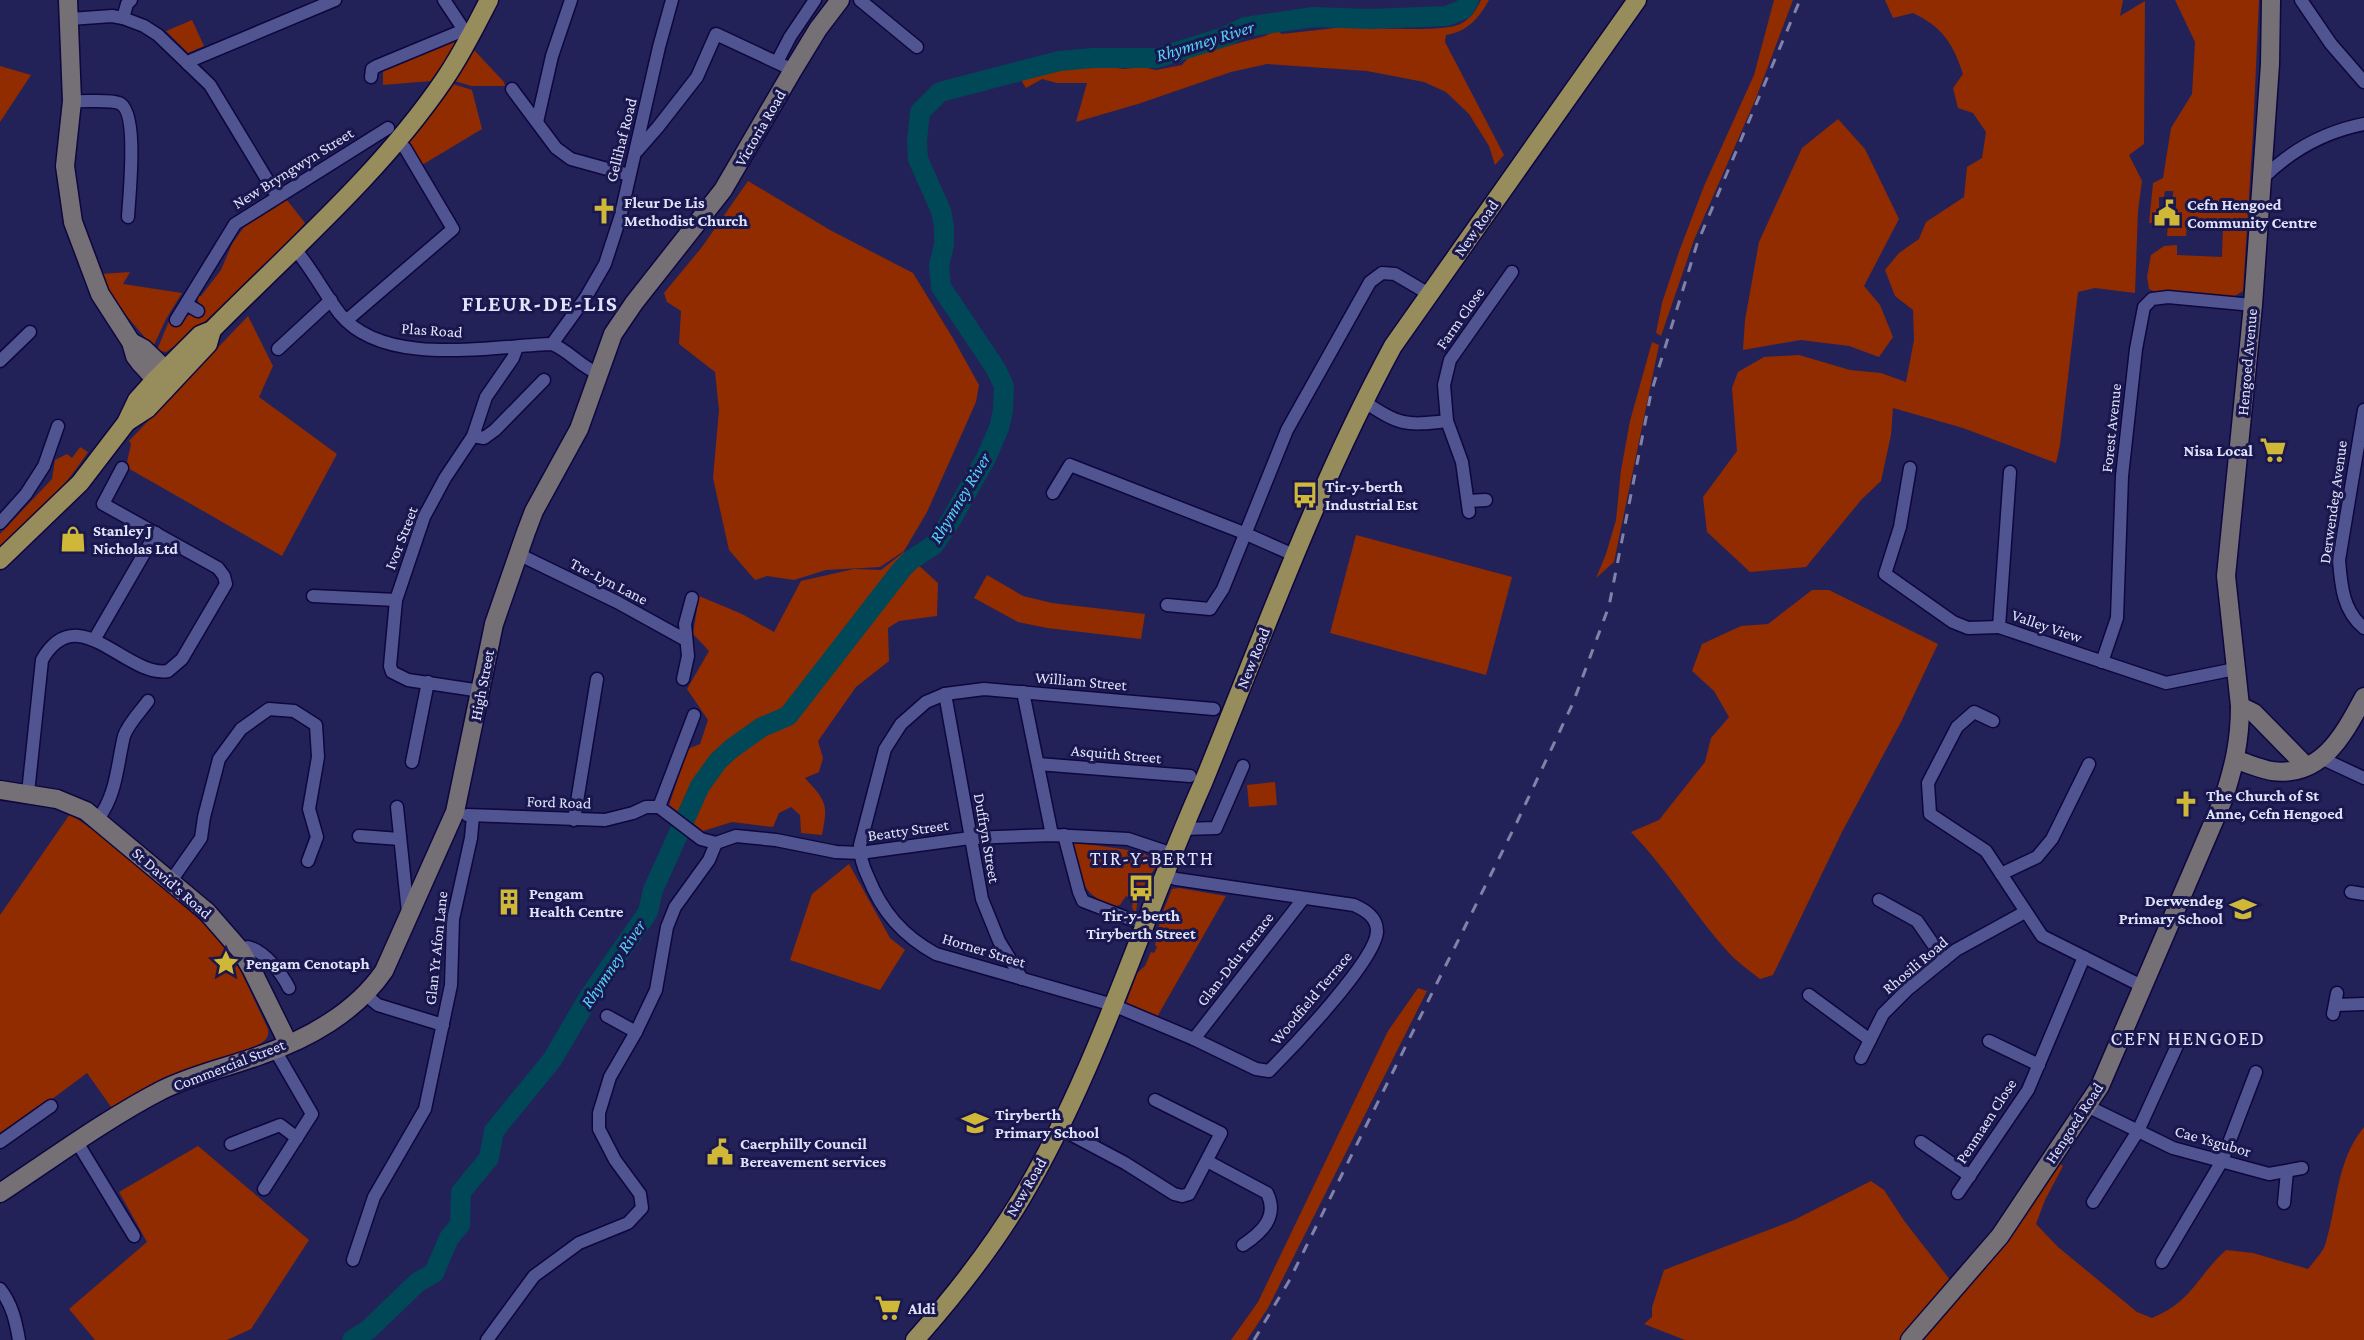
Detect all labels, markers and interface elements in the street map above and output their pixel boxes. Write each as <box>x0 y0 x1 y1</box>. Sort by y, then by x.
water label: Rhymney River <box>1154 16 1257 65</box>
street label: Victoria Road <box>731 86 789 169</box>
street label: Gellihaf Road <box>602 96 640 184</box>
street label: New Bryngwyn Street <box>230 124 357 213</box>
place label: Fleur De Lis Methodist Church <box>624 194 748 229</box>
church icon: Fleur De Lis Methodist Church <box>589 196 619 226</box>
street label: New Road <box>1451 196 1502 259</box>
place label: Cefn Hengoed Community Centre <box>2187 196 2317 231</box>
public building icon: Cefn Hengoed Community Centre <box>2152 198 2182 228</box>
street label: Farm Close <box>1433 284 1487 352</box>
district label: FLEUR-DE-LIS <box>462 291 618 316</box>
street label: Hengoed Avenue <box>2234 308 2261 416</box>
street label: Plas Road <box>401 319 464 341</box>
street label: Forest Avenue <box>2098 383 2124 473</box>
supermarket icon: Nisa Local <box>2258 435 2288 465</box>
street label: Derwendeg Avenue <box>2316 439 2351 565</box>
place label: Nisa Local <box>2184 442 2253 459</box>
water label: Rhymney River <box>925 449 995 547</box>
place label: Tir-y-berth Industrial Est <box>1325 478 1418 513</box>
bus stop icon: Tir-y-berth Industrial Est <box>1290 480 1320 510</box>
street label: Ivor Street <box>381 503 421 572</box>
place label: Stanley J Nicholas Ltd <box>93 522 178 557</box>
shop icon: Stanley J Nicholas Ltd <box>58 524 88 554</box>
street label: Tre-Lyn Lane <box>567 554 651 609</box>
street label: Valley View <box>2009 606 2085 647</box>
street label: New Road <box>1233 624 1273 691</box>
street label: High Street <box>467 648 498 722</box>
street label: William Street <box>1034 669 1128 694</box>
street label: Asquith Street <box>1070 742 1163 767</box>
place label: The Church of St Anne, Cefn Hengoed <box>2205 787 2344 822</box>
church icon: The Church of St Anne, Cefn Hengoed <box>2171 789 2201 819</box>
street label: Ford Road <box>526 792 592 812</box>
street label: Duffryn Street <box>970 792 1003 885</box>
street label: Beatty Street <box>866 816 950 845</box>
street label: St David's Road <box>129 844 215 922</box>
district label: TIR-Y-BERTH <box>1090 847 1214 869</box>
bus stop icon: Tir-y-berth Tiryberth Street <box>1126 873 1156 903</box>
place label: Pengam Health Centre <box>529 885 624 920</box>
building icon: Pengam Health Centre <box>494 887 524 917</box>
street label: Glan Yr Afon Lane <box>422 890 450 1006</box>
place label: Derwendeg Primary School <box>2119 892 2223 927</box>
school or university icon: Derwendeg Primary School <box>2228 894 2258 924</box>
place label: Tir-y-berth Tiryberth Street <box>1086 907 1196 942</box>
street label: Glan-Ddu Terrace <box>1193 909 1277 1009</box>
water label: Rhymney River <box>576 916 650 1012</box>
street label: Horner Street <box>940 929 1028 971</box>
street label: Rhosili Road <box>1879 933 1951 997</box>
place icon: Pengam Cenotaph <box>211 948 241 978</box>
street label: Woodfield Terrace <box>1267 948 1355 1048</box>
place label: Pengam Cenotaph <box>246 955 370 972</box>
district label: CEFN HENGOED <box>2111 1027 2265 1049</box>
street label: Commercial Street <box>171 1036 288 1094</box>
street label: Penmaen Close <box>1952 1076 2020 1166</box>
street label: Hengoed Road <box>2042 1079 2108 1167</box>
place label: Tiryberth Primary School <box>995 1106 1100 1141</box>
school or university icon: Tiryberth Primary School <box>960 1108 990 1138</box>
street label: Cae Ysgubor <box>2173 1122 2253 1161</box>
place label: Caerphilly Council Bereavement services <box>740 1135 886 1170</box>
public building icon: Caerphilly Council Bereavement services <box>705 1137 735 1167</box>
street label: New Road <box>1002 1154 1050 1219</box>
supermarket icon: Aldi <box>873 1293 903 1323</box>
place label: Aldi <box>907 1300 936 1317</box>

